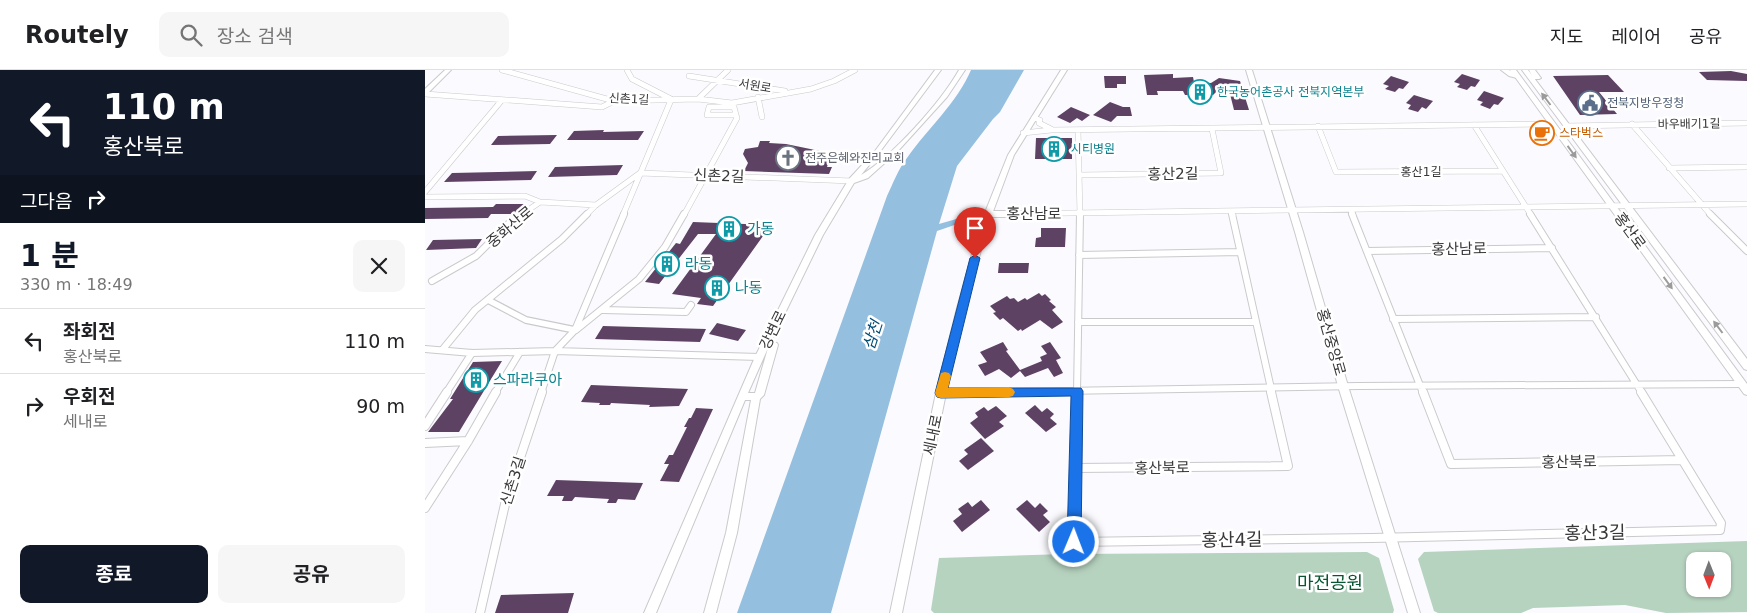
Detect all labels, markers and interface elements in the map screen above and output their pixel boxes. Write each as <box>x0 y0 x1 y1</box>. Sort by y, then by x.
search box <box>159 12 509 57</box>
text: Routely <box>25 21 129 49</box>
icon: search <box>177 21 205 49</box>
text: 장소 검색 <box>217 25 293 47</box>
text: 지도 <box>1550 26 1583 47</box>
text: 레이어 <box>1611 26 1661 47</box>
text: 공유 <box>1689 26 1722 47</box>
street label: 서원로 <box>738 76 772 96</box>
building icon: 한국농어촌공사 전북지역본부 <box>1187 79 1213 105</box>
place label: 한국농어촌공사 전북지역본부 <box>1217 85 1364 99</box>
text: 110 m <box>103 87 225 127</box>
icon: left <box>20 90 85 155</box>
public building icon: 전북지방우정청 <box>1577 90 1603 116</box>
street label: 신촌1길 <box>608 91 650 107</box>
one-way arrow <box>1541 93 1552 106</box>
place label: 전북지방우정청 <box>1607 96 1684 110</box>
street label: 바우배기1길 <box>1657 116 1721 132</box>
cafe icon: 스타벅스 <box>1529 120 1555 146</box>
place label: 스타벅스 <box>1559 126 1603 140</box>
text: 홍산북로 <box>103 134 184 159</box>
building icon: 시티병원 <box>1041 136 1067 162</box>
place label: 시티병원 <box>1071 142 1115 156</box>
church icon: 전주은혜와진리교회 <box>775 145 801 171</box>
one-way arrow <box>1567 145 1577 159</box>
place label: 전주은혜와진리교회 <box>805 151 904 165</box>
street label: 홍산2길 <box>1147 165 1199 183</box>
street label: 홍산1길 <box>1401 165 1441 179</box>
street label: 신촌2길 <box>693 166 745 186</box>
icon: right <box>82 185 110 213</box>
text: 그다음 <box>20 190 72 212</box>
street label: 중화산로 <box>483 202 537 252</box>
street label: 홍산남로 <box>1006 205 1062 223</box>
pin <box>954 207 996 258</box>
street label: 홍산로 <box>1611 209 1649 253</box>
icon: arrive <box>961 214 989 242</box>
building icon: 가동 <box>716 216 742 242</box>
place label: 가동 <box>747 220 775 238</box>
text: 1 분 <box>20 238 79 273</box>
button: close <box>353 240 405 292</box>
street label: 홍산남로 <box>1431 240 1487 258</box>
building icon: 라동 <box>654 251 680 277</box>
place label: 라동 <box>685 255 713 273</box>
text: 330 m · 18:49 <box>20 275 133 294</box>
building icon: 나동 <box>704 275 730 301</box>
one-way arrow <box>1663 276 1673 290</box>
place label: 나동 <box>735 279 763 297</box>
street label: 홍산중앙로 <box>1313 306 1349 378</box>
street label: 강변로 <box>756 307 790 353</box>
water label: 삼천 <box>859 316 887 352</box>
text: 좌회전 <box>63 320 115 342</box>
one-way arrow <box>1712 321 1723 334</box>
icon: left <box>20 327 48 355</box>
text: 110 m <box>344 330 405 352</box>
text: 홍산북로 <box>63 347 122 366</box>
building icon: 스파라쿠아 <box>463 367 489 393</box>
place label: 스파라쿠아 <box>493 371 562 389</box>
text: 우회전 <box>63 385 115 407</box>
icon: right <box>20 392 48 420</box>
text: 90 m <box>356 395 405 417</box>
text: 세내로 <box>63 412 107 431</box>
street label: 세내로 <box>920 413 946 457</box>
street label: 홍산북로 <box>1541 453 1597 471</box>
street label: 신촌3길 <box>497 454 529 508</box>
street label: 홍산북로 <box>1134 459 1190 477</box>
position arrow <box>1047 515 1099 567</box>
street label: 홍산3길 <box>1564 521 1626 544</box>
street label: 홍산4길 <box>1201 528 1263 551</box>
button: 종료 <box>20 545 208 603</box>
button: 공유 <box>218 545 405 603</box>
north arrow <box>1686 552 1731 598</box>
map controls <box>1686 552 1731 597</box>
park label: 마전공원 <box>1297 572 1363 593</box>

